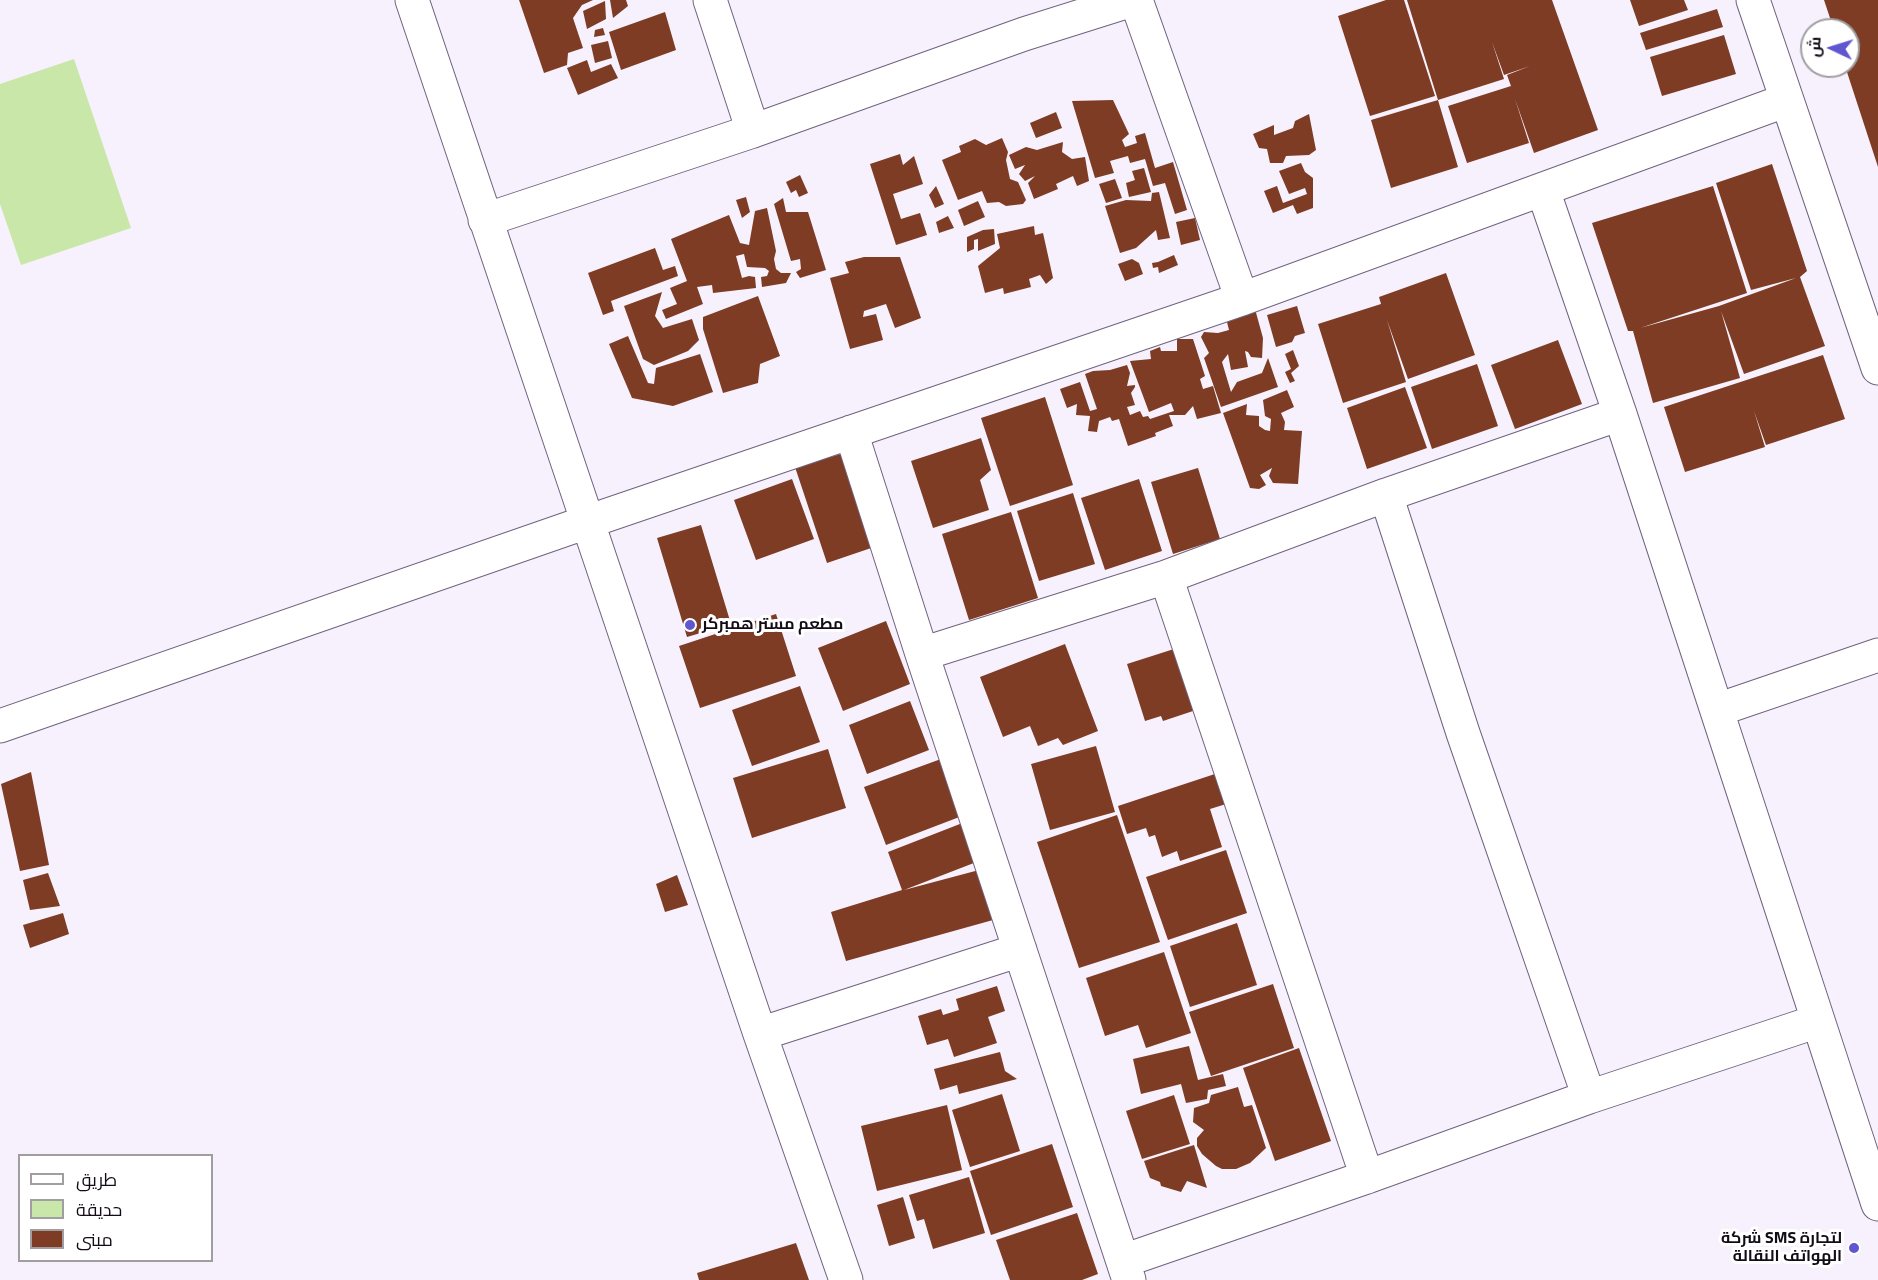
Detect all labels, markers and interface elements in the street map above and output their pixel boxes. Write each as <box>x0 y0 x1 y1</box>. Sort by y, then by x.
north arrow <box>1800 18 1860 78</box>
text: ش <box>1801 36 1827 58</box>
place label: مطعم مستر همبركر <box>702 615 843 635</box>
marker: مطعم مستر همبركر <box>683 618 697 632</box>
legend <box>18 1154 213 1262</box>
text: طريق <box>76 1166 117 1193</box>
text: حديقة <box>76 1196 122 1223</box>
text: مبنى <box>76 1226 113 1253</box>
place label: شركة SMS لتجارة الهواتف النقالة <box>1721 1229 1842 1267</box>
marker: شركة SMS لتجارة الهواتف النقالة <box>1847 1241 1861 1255</box>

